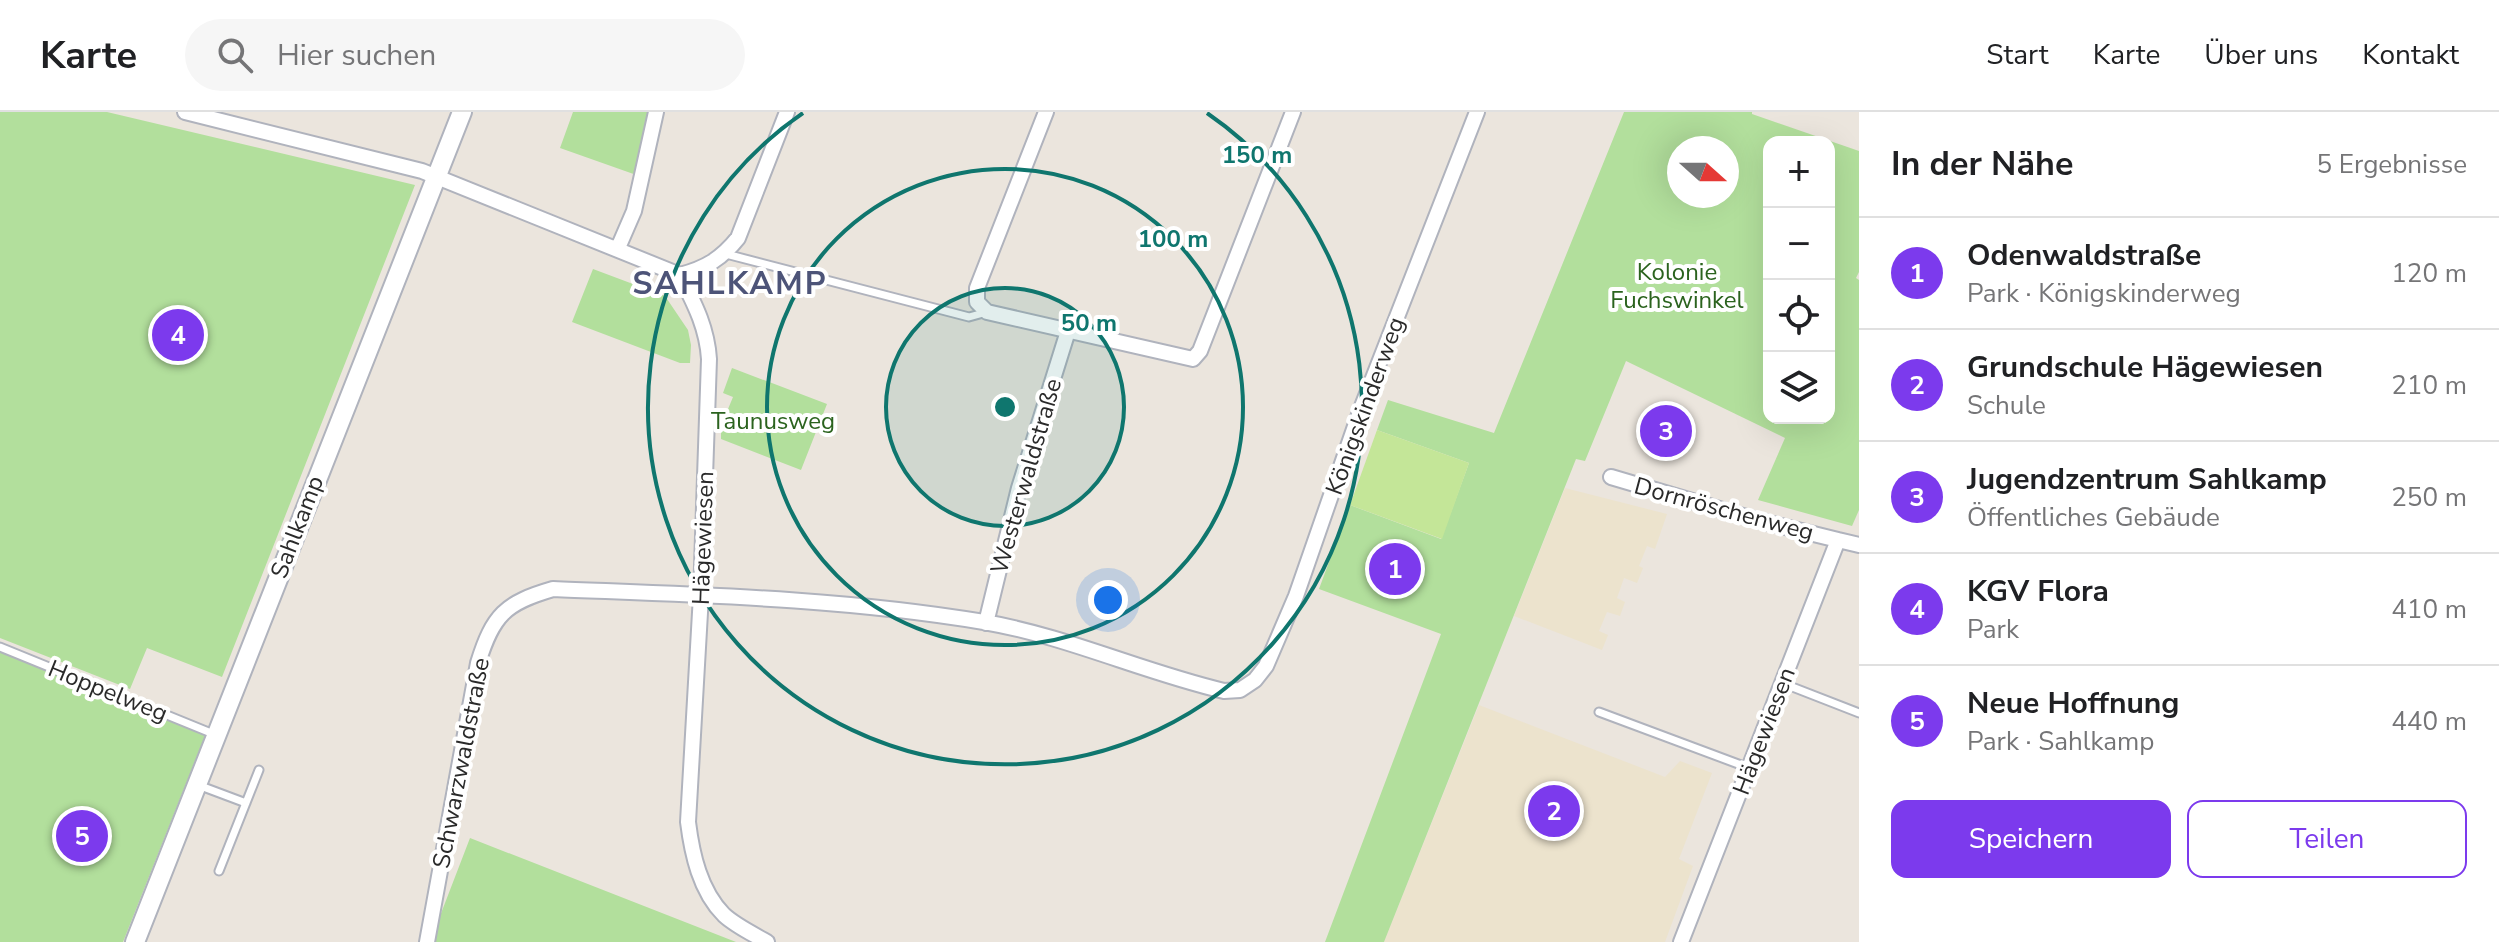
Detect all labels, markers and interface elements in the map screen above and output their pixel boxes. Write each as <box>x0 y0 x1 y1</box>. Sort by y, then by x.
search box <box>185 19 745 91</box>
text: Karte <box>40 30 137 81</box>
icon: search <box>213 33 257 77</box>
text: Hier suchen <box>277 35 436 76</box>
text: Start <box>1986 36 2049 74</box>
text: Karte <box>2093 36 2160 74</box>
text: Über uns <box>2204 36 2318 74</box>
text: Kontakt <box>2362 36 2459 74</box>
north arrow <box>1667 136 1739 208</box>
map controls <box>1763 136 1835 424</box>
button: + <box>1763 136 1835 208</box>
text: 150 m <box>1222 139 1292 171</box>
text: In der Nähe <box>1891 141 2073 187</box>
text: 5 Ergebnisse <box>2317 147 2467 182</box>
button: − <box>1763 208 1835 280</box>
text: 100 m <box>1138 223 1208 255</box>
text: Odenwaldstraße <box>1967 235 2201 276</box>
park label: Kolonie Fuchswinkel <box>1610 256 1744 316</box>
text: 1 <box>1909 256 1925 291</box>
text: 120 m <box>2391 256 2467 291</box>
district label: SAHLKAMP <box>632 262 828 305</box>
text: Park · Königskinderweg <box>1967 276 2241 311</box>
button: locate <box>1763 280 1835 352</box>
pin: 4 <box>152 305 204 365</box>
text: 50 m <box>1061 307 1117 339</box>
street label: Königskinderweg <box>1318 313 1412 499</box>
text: Grundschule Hägewiesen <box>1967 347 2323 388</box>
button: layers <box>1763 352 1835 424</box>
text: 2 <box>1909 368 1925 403</box>
text: 210 m <box>2391 368 2467 403</box>
street label: Westerwaldstraße <box>983 375 1069 577</box>
text: Schule <box>1967 388 2046 423</box>
centre of rings <box>991 393 1019 421</box>
pin: 3 <box>1640 401 1692 461</box>
park label: Taunusweg <box>711 405 835 437</box>
text: Jugendzentrum Sahlkamp <box>1967 459 2327 500</box>
street label: Hägewiesen <box>685 470 721 606</box>
street label: Dornröschenweg <box>1631 470 1817 548</box>
street label: Sahlkamp <box>263 471 331 583</box>
text: 3 <box>1909 480 1925 515</box>
text: 250 m <box>2391 480 2467 515</box>
text: Öffentliches Gebäude <box>1967 500 2220 535</box>
pin: 1 <box>1369 539 1421 599</box>
text: KGV Flora <box>1967 571 2109 612</box>
your location <box>1088 580 1128 620</box>
text: 4 <box>1909 592 1925 627</box>
text: 410 m <box>2391 592 2467 627</box>
text: Park <box>1967 612 2019 647</box>
street label: Hoppelweg <box>44 653 172 729</box>
street label: Schwarzwaldstraße <box>425 655 497 871</box>
street label: Hägewiesen <box>1725 663 1803 799</box>
text: Neue Hoffnung <box>1967 683 2180 724</box>
text: 5 <box>1909 704 1925 739</box>
text: 440 m <box>2391 704 2467 739</box>
text: Park · Sahlkamp <box>1967 724 2155 759</box>
pin: 2 <box>1528 781 1580 841</box>
button: Speichern <box>1891 800 2171 878</box>
button: Teilen <box>2187 800 2467 878</box>
pin: 5 <box>56 806 108 866</box>

